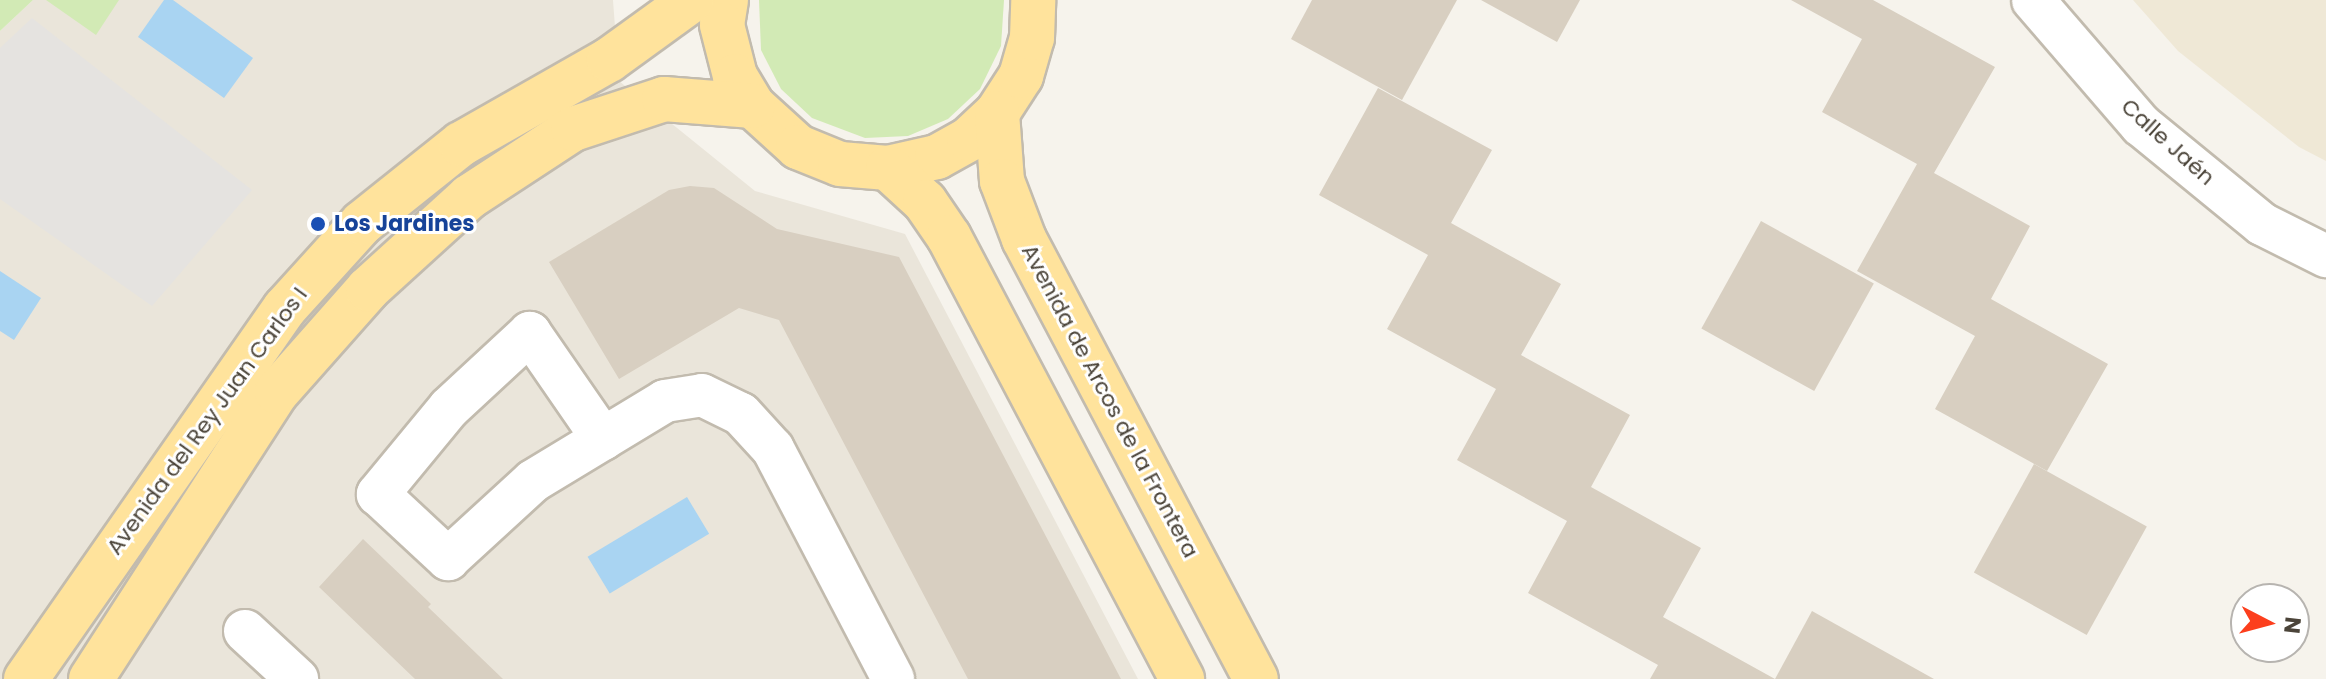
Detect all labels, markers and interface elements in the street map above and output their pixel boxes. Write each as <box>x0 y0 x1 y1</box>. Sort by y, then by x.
street label: Calle Jaén <box>2116 93 2220 191</box>
place label: Los Jardines <box>334 211 475 237</box>
marker: Los Jardines <box>309 215 327 233</box>
street label: Avenida de Arcos de la Frontera <box>1016 240 1204 562</box>
street label: Avenida del Rey Juan Carlos I <box>101 282 313 560</box>
north arrow <box>2230 583 2310 663</box>
text: N <box>2276 615 2309 635</box>

